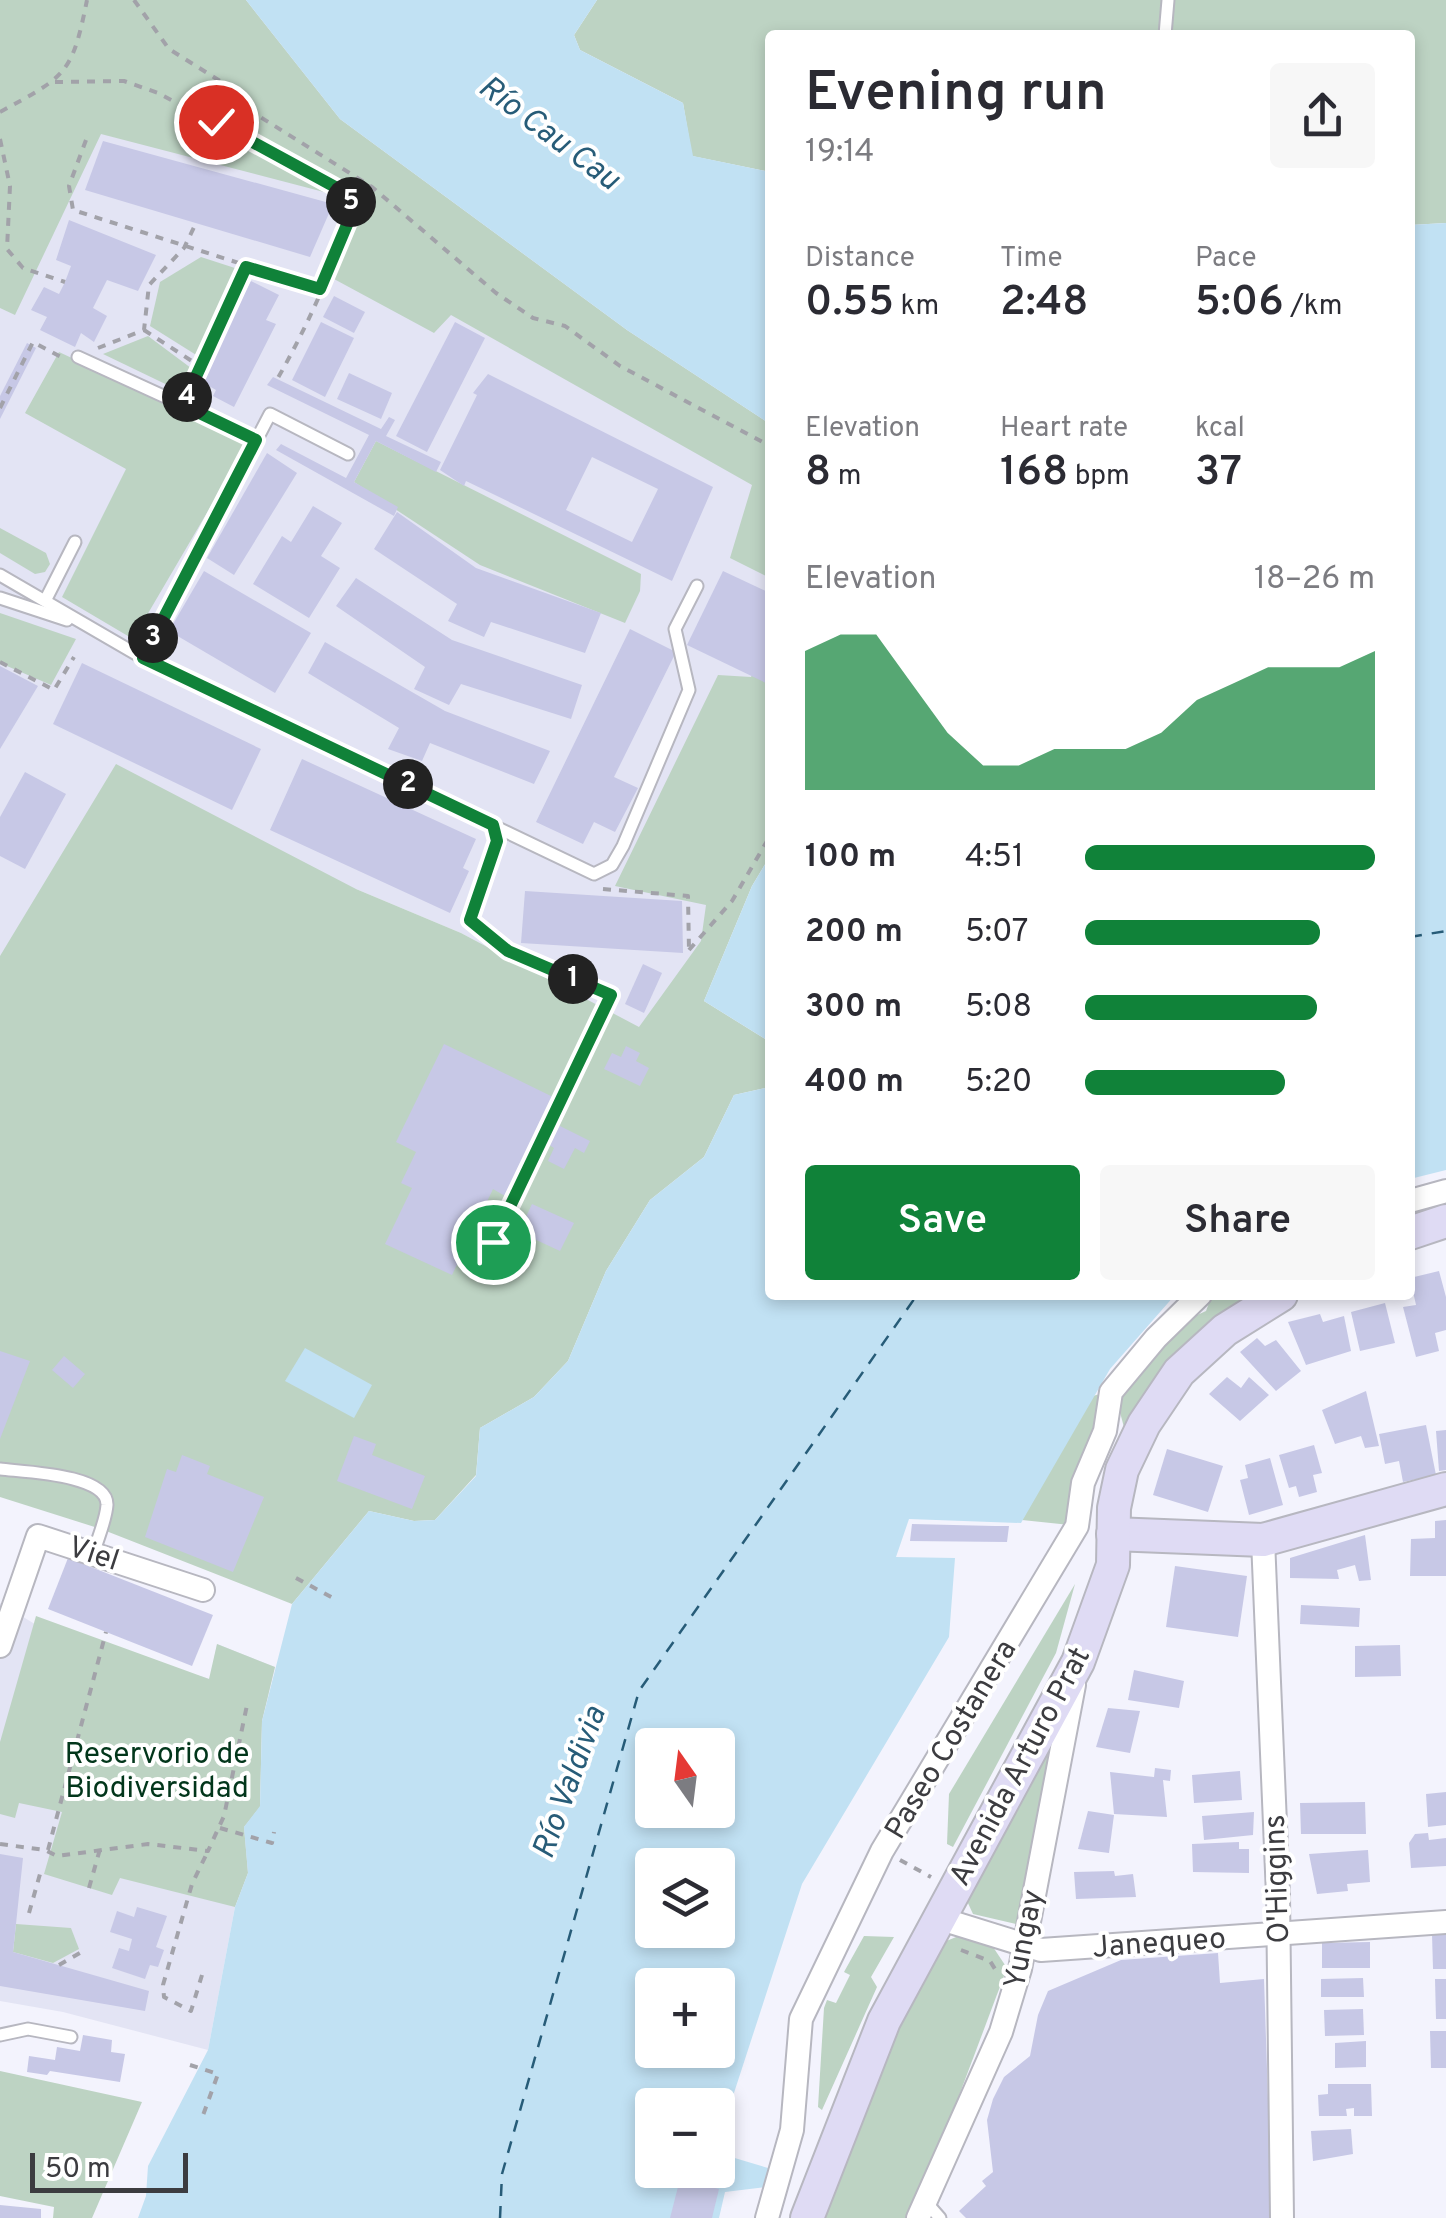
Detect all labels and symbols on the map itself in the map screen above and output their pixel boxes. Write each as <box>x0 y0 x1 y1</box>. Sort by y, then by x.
water label: Río Cau Cau <box>469 68 627 201</box>
pin <box>174 80 259 165</box>
pin: 5 <box>326 177 376 227</box>
pin: 4 <box>162 372 212 422</box>
pin: 3 <box>128 613 178 663</box>
pin: 2 <box>383 759 433 809</box>
pin: 1 <box>548 954 598 1004</box>
pin <box>451 1200 536 1285</box>
street label: Viel <box>63 1530 123 1581</box>
street label: Paseo Costanera <box>878 1634 1026 1847</box>
street label: Avenida Arturo Prat <box>943 1641 1100 1893</box>
water label: Río Valdivia <box>525 1701 617 1865</box>
north arrow <box>635 1728 735 1828</box>
park label: Reservorio de Biodiversidad <box>65 1737 249 1808</box>
street label: O'Higgins <box>1258 1814 1299 1944</box>
street label: Yungay <box>998 1887 1053 1992</box>
street label: Janequeo <box>1091 1921 1227 1968</box>
scale bar <box>30 2148 188 2192</box>

